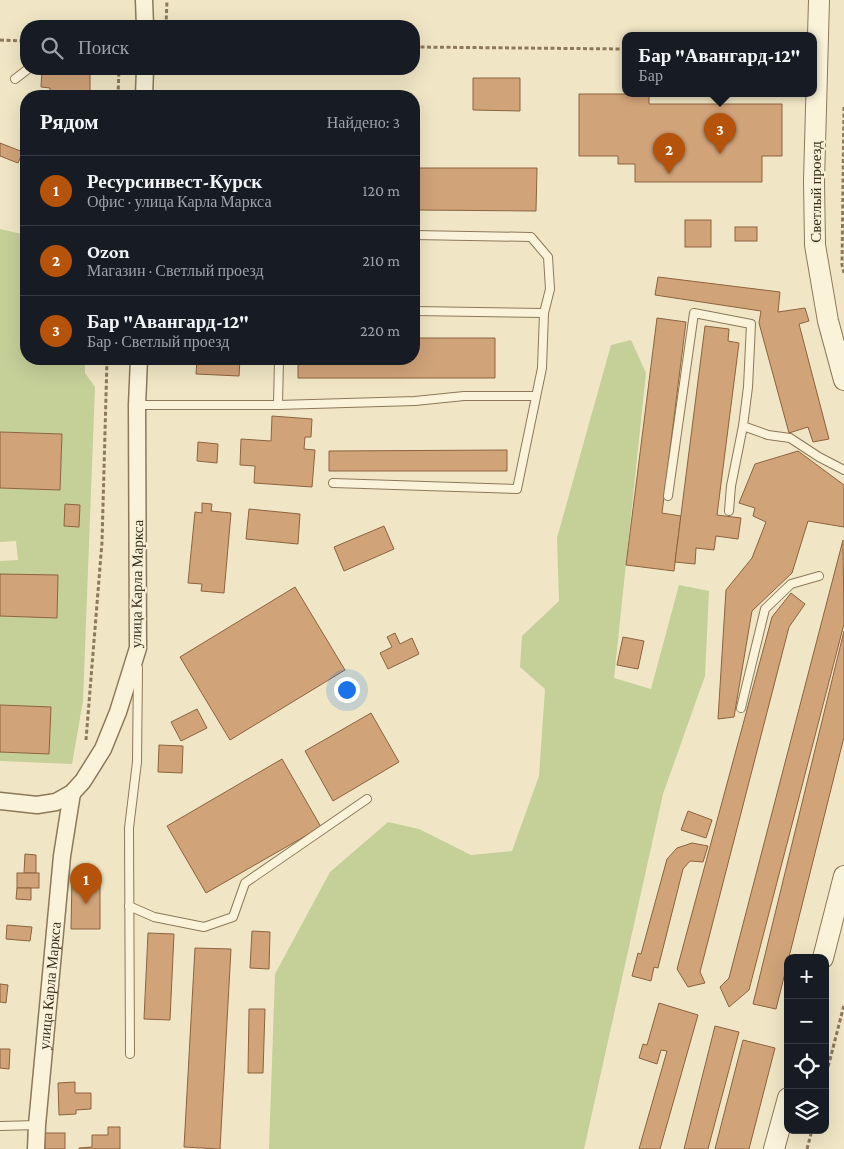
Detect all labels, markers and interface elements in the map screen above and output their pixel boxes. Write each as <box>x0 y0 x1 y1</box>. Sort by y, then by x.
search box <box>20 20 420 75</box>
popup <box>622 32 817 97</box>
icon: search <box>38 34 66 62</box>
text: Поиск <box>78 37 129 58</box>
text: Бар "Авангард-12" <box>639 45 800 66</box>
text: Бар <box>639 67 663 84</box>
text: Рядом <box>40 110 99 134</box>
pin: 3 <box>704 113 736 154</box>
text: Найдено: 3 <box>327 114 400 131</box>
pin: 2 <box>653 133 685 174</box>
street label: Светлый проезд <box>808 141 824 243</box>
text: Ресурсинвест-Курск <box>87 171 262 192</box>
text: 1 <box>53 182 59 199</box>
text: 120 m <box>362 182 400 199</box>
text: Офис · улица Карла Маркса <box>87 193 271 210</box>
text: Ozon <box>87 241 130 262</box>
text: 2 <box>52 252 60 269</box>
text: 210 m <box>362 252 400 269</box>
text: Магазин · Светлый проезд <box>87 262 264 279</box>
text: Бар "Авангард-12" <box>87 311 249 332</box>
text: 3 <box>52 322 60 339</box>
text: 220 m <box>360 322 400 339</box>
text: Бар · Светлый проезд <box>87 333 229 350</box>
street label: улица Карла Маркса <box>128 519 146 648</box>
your location <box>334 677 360 703</box>
pin: 1 <box>70 863 102 904</box>
street label: улица Карла Маркса <box>36 921 64 1050</box>
map controls <box>784 954 829 1134</box>
button: + <box>784 954 829 999</box>
button: − <box>784 999 829 1044</box>
button: locate <box>784 1044 829 1089</box>
button: layers <box>784 1089 829 1134</box>

